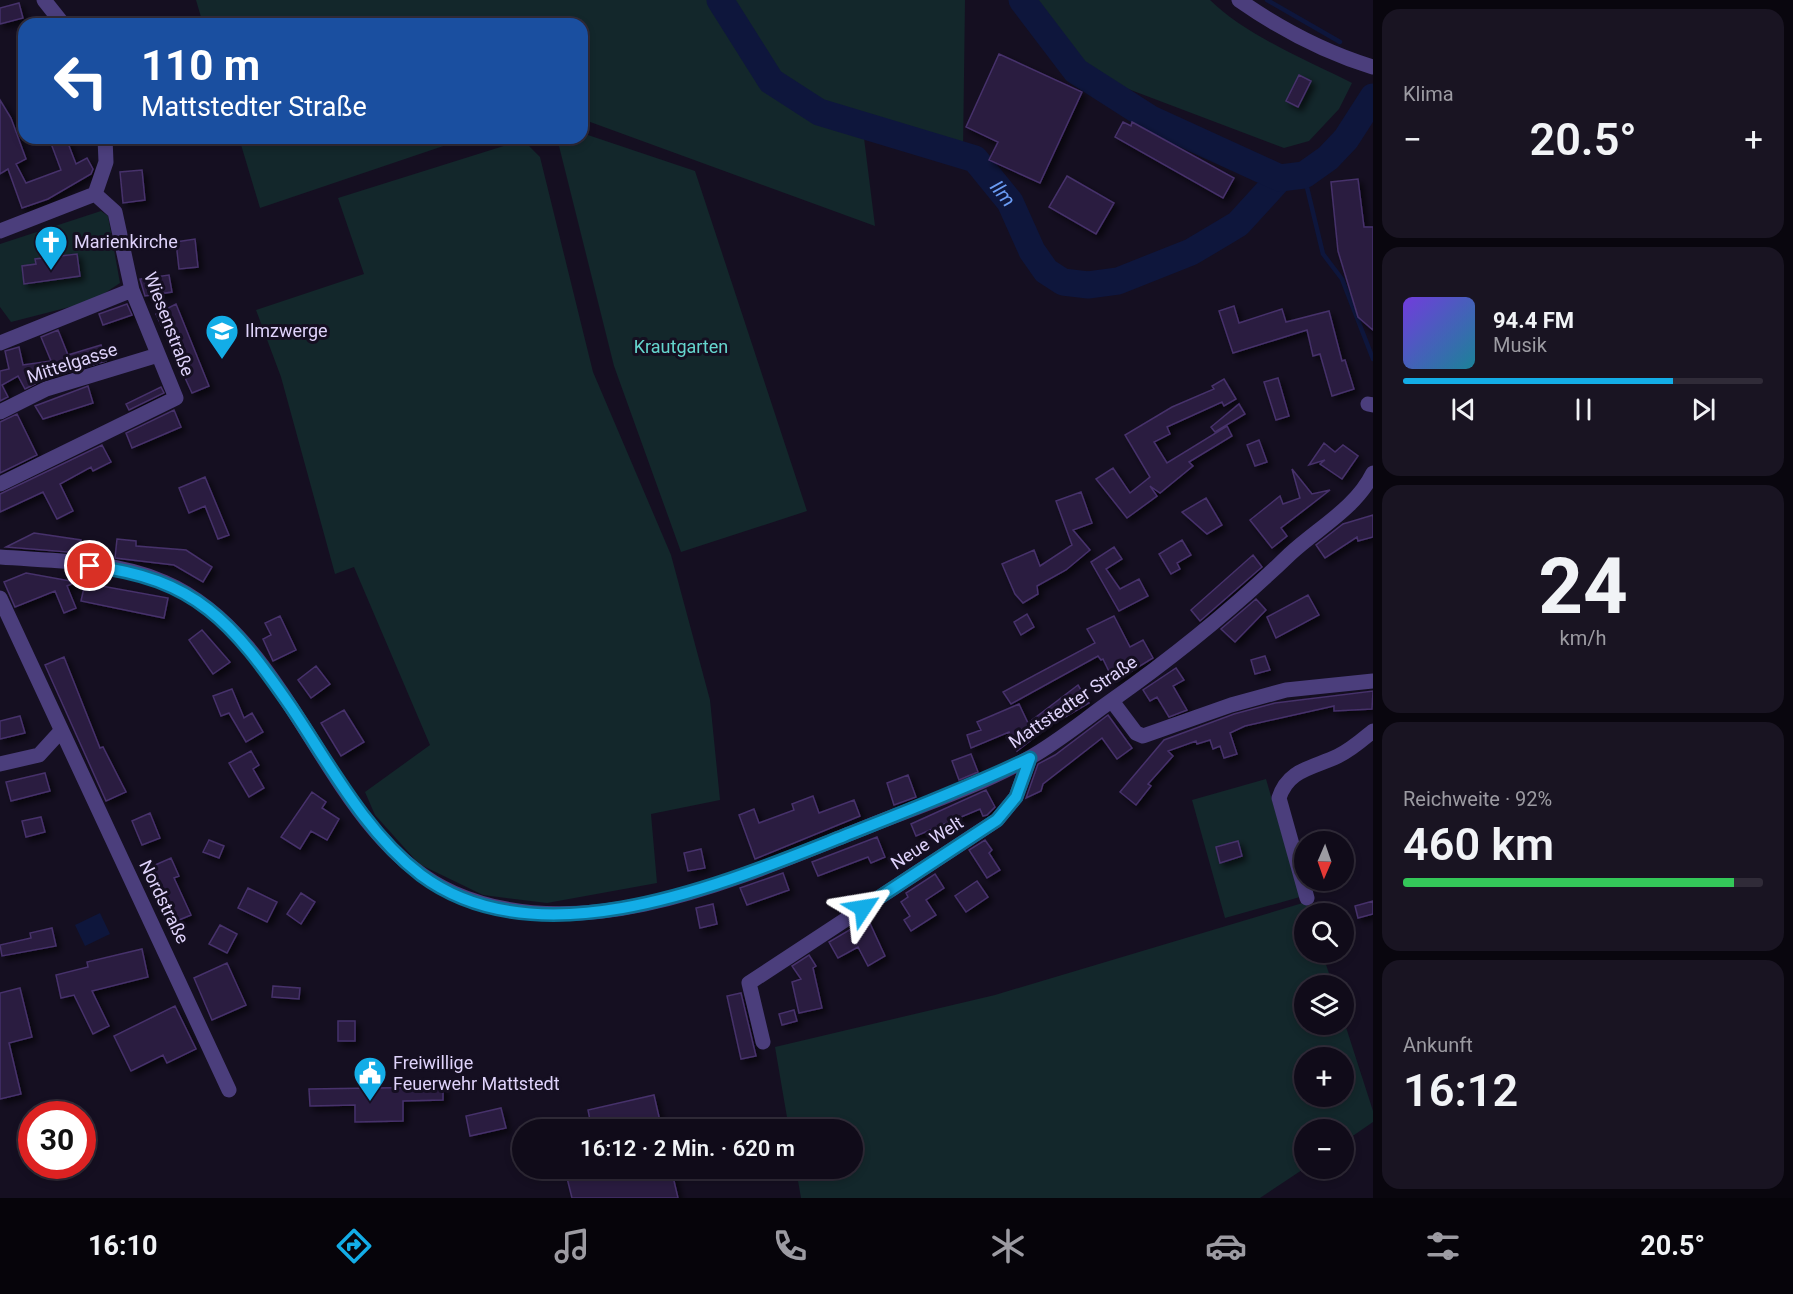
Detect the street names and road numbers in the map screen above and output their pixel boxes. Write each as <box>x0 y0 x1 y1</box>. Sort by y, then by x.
street label: Wiesenstraße <box>140 269 199 379</box>
street label: Mittelgasse <box>24 338 120 387</box>
street label: Mattstedter Straße <box>1004 651 1141 752</box>
street label: Neue Welt <box>887 811 967 874</box>
street label: Nordstraße <box>135 857 194 947</box>

